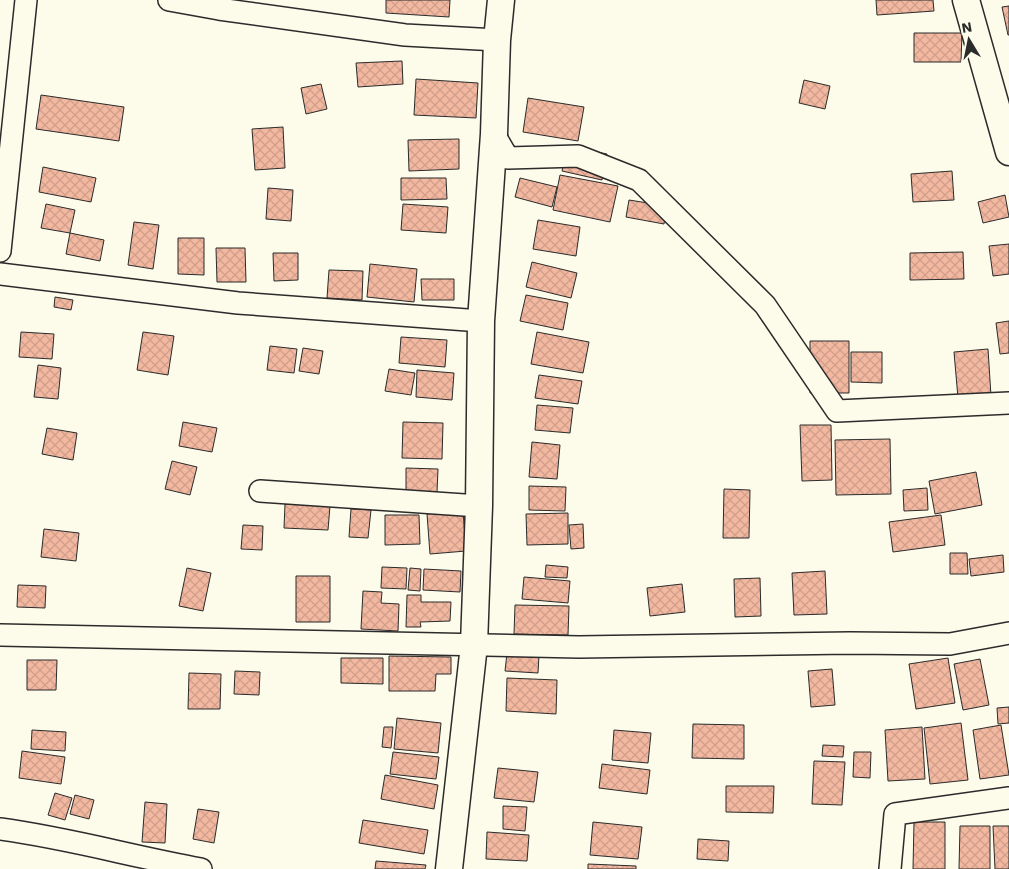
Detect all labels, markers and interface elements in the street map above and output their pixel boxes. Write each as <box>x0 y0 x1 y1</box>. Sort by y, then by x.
north arrow <box>944 15 994 65</box>
text: N <box>960 18 973 36</box>

